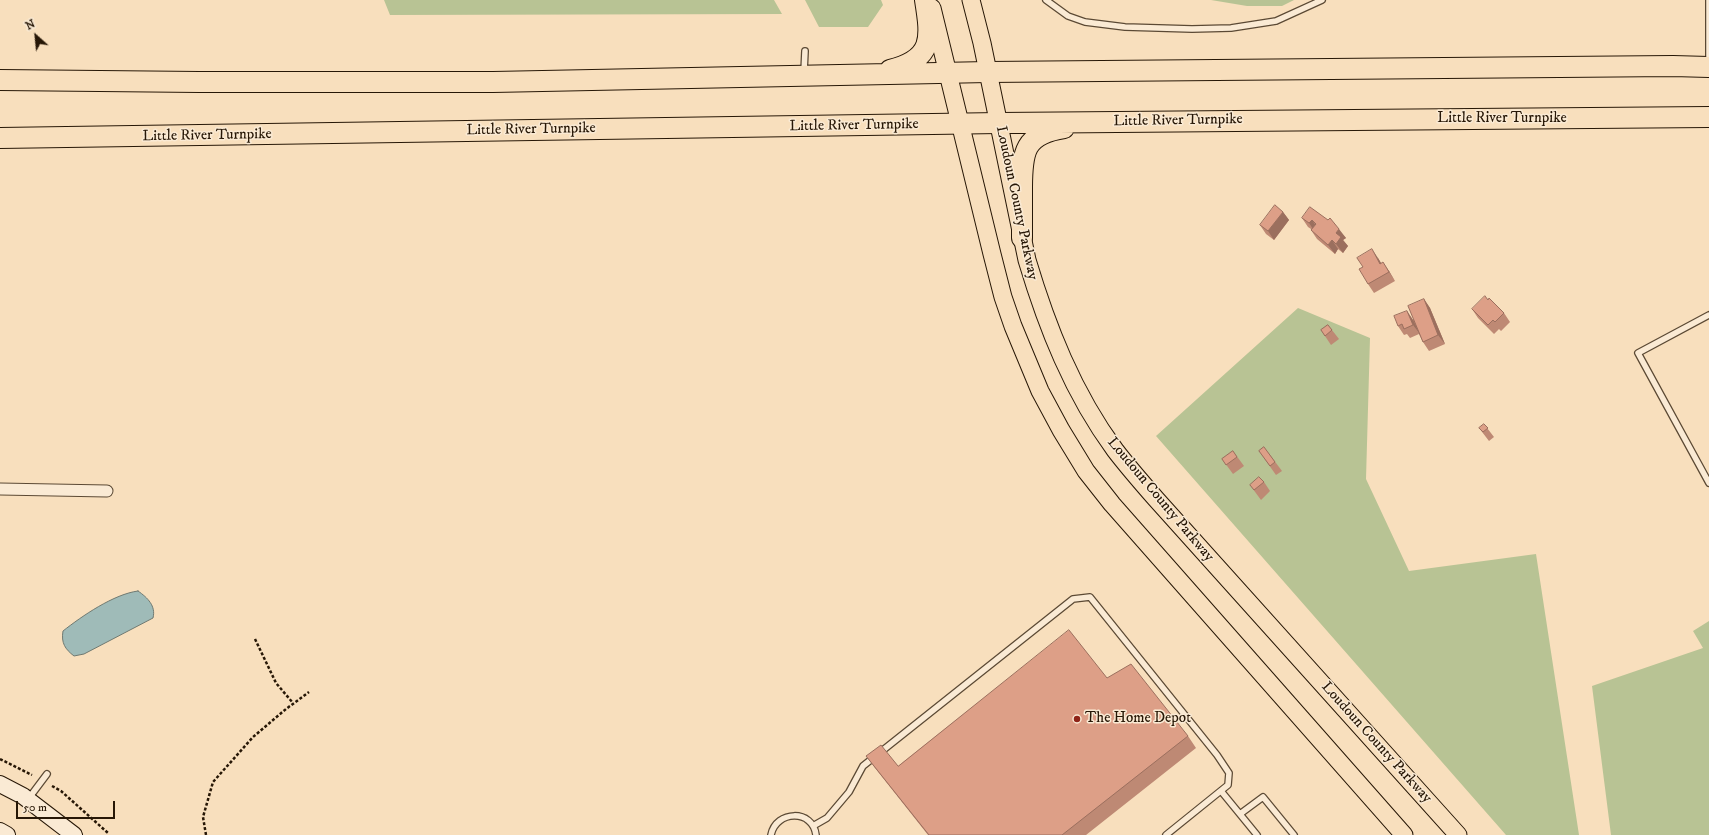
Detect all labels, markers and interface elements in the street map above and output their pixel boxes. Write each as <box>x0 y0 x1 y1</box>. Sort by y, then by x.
north arrow <box>16 16 56 56</box>
text: N <box>23 17 38 34</box>
street label: Little River Turnpike <box>1437 110 1567 128</box>
street label: Little River Turnpike <box>1113 111 1243 131</box>
street label: Little River Turnpike <box>789 116 919 136</box>
street label: Little River Turnpike <box>466 120 596 140</box>
street label: Loudoun County Parkway <box>991 124 1041 282</box>
street label: Little River Turnpike <box>142 126 272 146</box>
street label: Loudoun County Parkway <box>1103 434 1217 566</box>
street label: Loudoun County Parkway <box>1317 679 1435 807</box>
place label: The Home Depot <box>1085 710 1191 728</box>
marker: The Home Depot <box>1072 714 1082 724</box>
scale bar <box>18 793 117 819</box>
text: 50 m <box>23 800 47 815</box>

